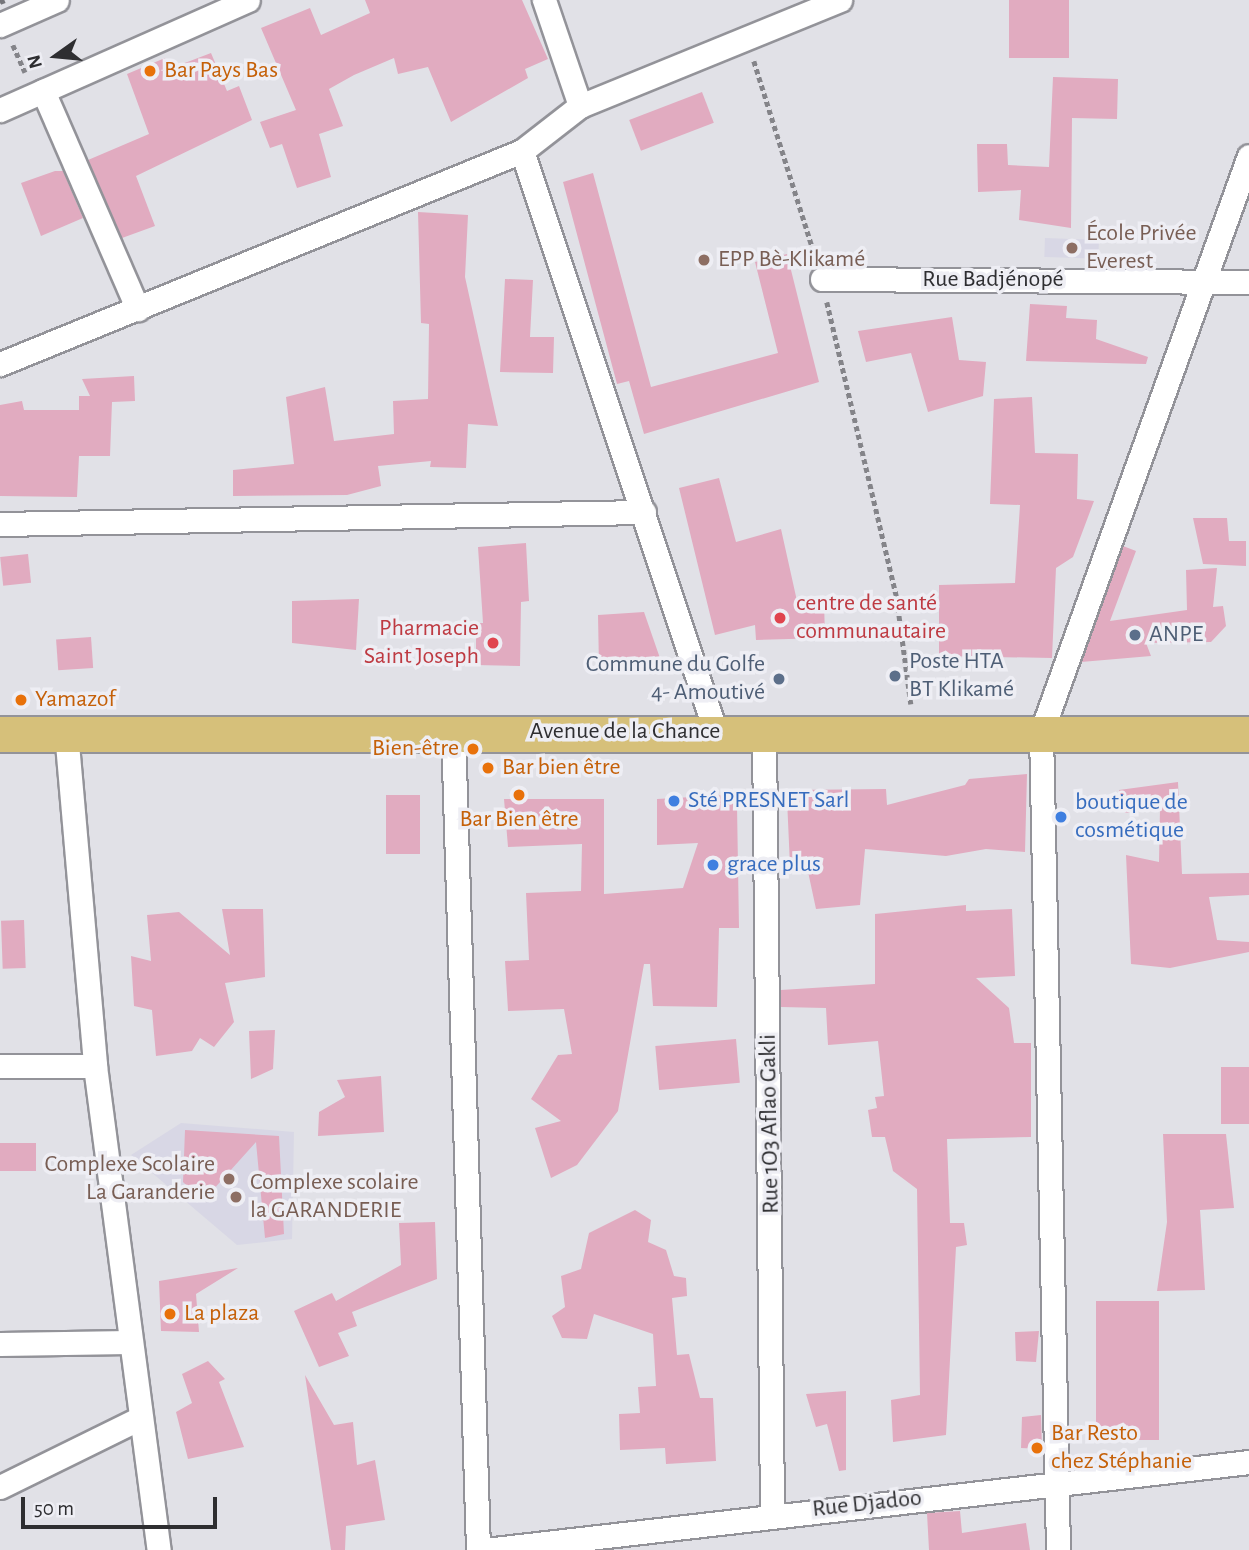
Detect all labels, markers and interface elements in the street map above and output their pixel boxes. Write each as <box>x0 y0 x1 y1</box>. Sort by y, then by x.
north arrow <box>21 21 91 91</box>
text: N <box>24 53 46 70</box>
place label: Bar Pays Bas <box>164 57 278 85</box>
marker: Bar Pays Bas <box>142 63 158 79</box>
place label: École Privée Everest <box>1086 220 1197 276</box>
marker: École Privée Everest <box>1064 240 1080 256</box>
place label: EPP Bè-Klikamé <box>718 246 865 274</box>
marker: EPP Bè-Klikamé <box>696 252 712 268</box>
street label: Rue Badjénopé <box>922 266 1064 294</box>
place label: centre de santé communautaire <box>796 590 946 646</box>
marker: centre de santé communautaire <box>770 608 790 628</box>
place label: Pharmacie Saint Joseph <box>364 615 479 671</box>
place label: ANPE <box>1149 621 1203 649</box>
marker: ANPE <box>1127 627 1143 643</box>
marker: Pharmacie Saint Joseph <box>485 635 501 651</box>
place label: Poste HTA BT Klikamé <box>909 648 1014 704</box>
place label: Commune du Golfe 4- Amoutivé <box>586 651 765 707</box>
marker: Poste HTA BT Klikamé <box>887 668 903 684</box>
marker: Commune du Golfe 4- Amoutivé <box>771 671 787 687</box>
place label: Yamazof <box>35 686 115 714</box>
marker: Yamazof <box>13 692 29 708</box>
street label: Avenue de la Chance <box>530 718 720 746</box>
place label: Bien-être <box>372 735 459 763</box>
marker: Bien-être <box>465 741 481 757</box>
place label: Bar bien être <box>502 754 621 782</box>
marker: Bar bien être <box>480 760 496 776</box>
marker: Bar Bien être <box>511 787 527 803</box>
place label: Sté PRESNET Sarl <box>688 787 849 815</box>
place label: boutique de cosmétique <box>1075 789 1188 845</box>
marker: Sté PRESNET Sarl <box>666 793 682 809</box>
place label: Bar Bien être <box>459 806 579 834</box>
marker: boutique de cosmétique <box>1053 809 1069 825</box>
place label: grace plus <box>727 851 821 879</box>
marker: grace plus <box>705 857 721 873</box>
street label: Rue 1O3 Aflao Gakli <box>754 1034 786 1214</box>
place label: Complexe Scolaire La Garanderie <box>44 1151 215 1207</box>
place label: Complexe scolaire la GARANDERIE <box>250 1169 419 1225</box>
marker: Complexe Scolaire La Garanderie <box>221 1171 237 1187</box>
marker: Complexe scolaire la GARANDERIE <box>228 1189 244 1205</box>
place label: La plaza <box>184 1300 259 1328</box>
marker: La plaza <box>162 1306 178 1322</box>
place label: Bar Resto chez Stéphanie <box>1051 1420 1192 1476</box>
marker: Bar Resto chez Stéphanie <box>1029 1440 1045 1456</box>
scale bar <box>24 1484 220 1528</box>
street label: Rue Djadoo <box>811 1484 923 1524</box>
text: 50 m <box>34 1498 74 1519</box>

